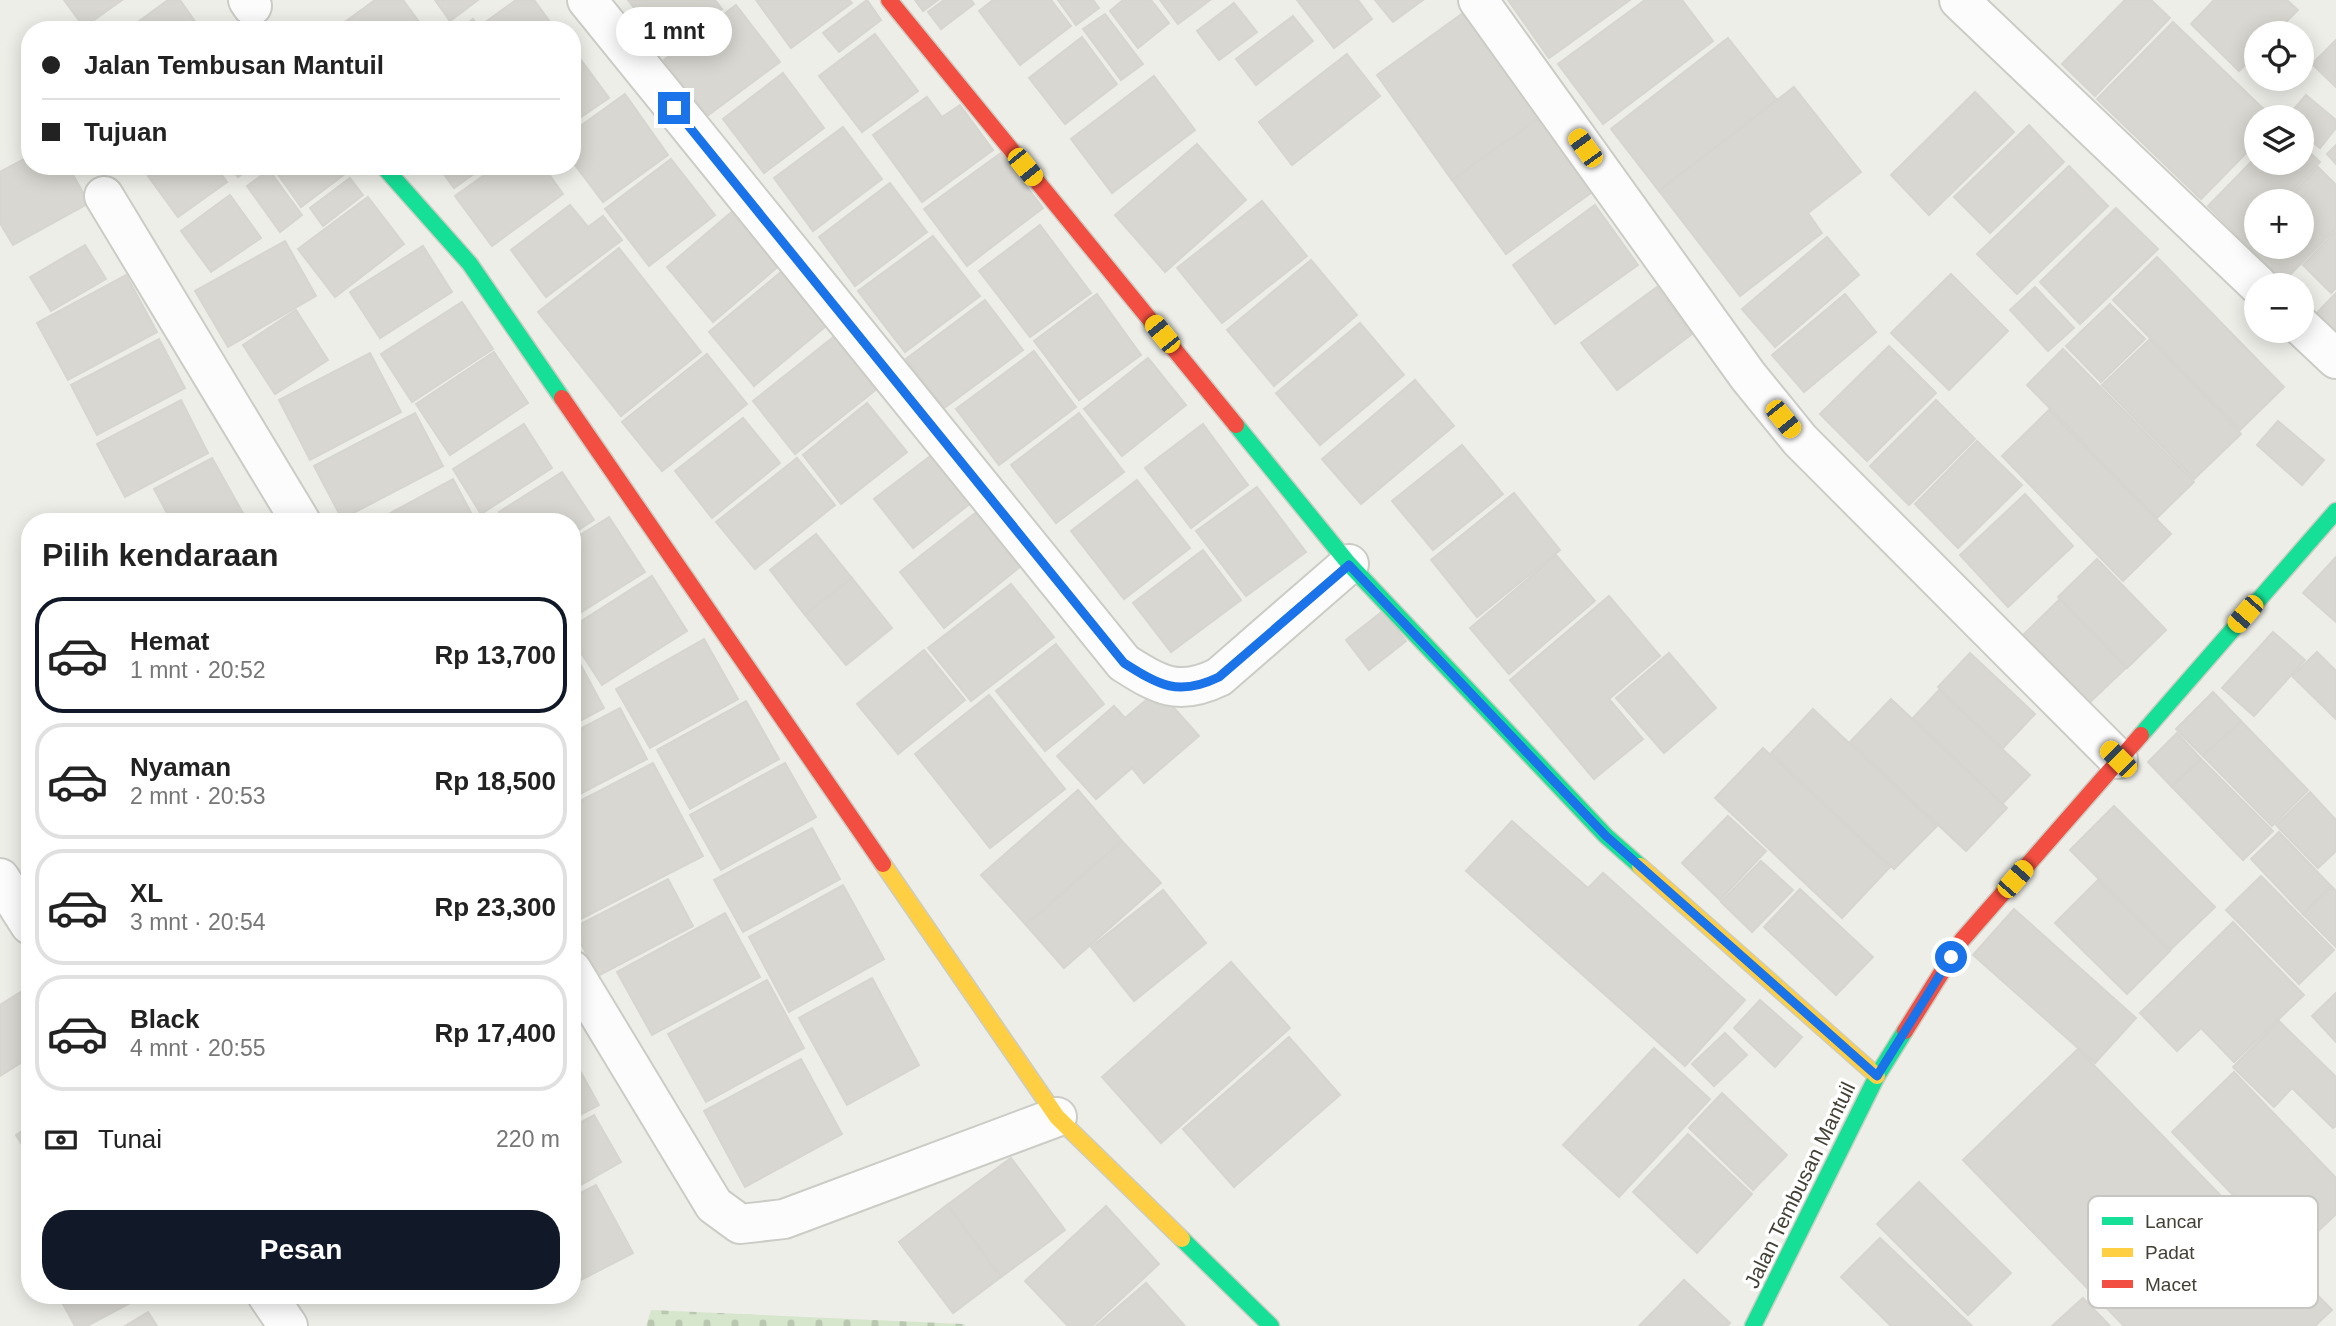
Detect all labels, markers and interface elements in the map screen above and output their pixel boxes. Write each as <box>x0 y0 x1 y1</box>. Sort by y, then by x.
callout: 1 mnt <box>616 7 732 56</box>
text: 1 mnt <box>643 18 705 44</box>
map controls <box>2244 21 2314 343</box>
button: locate <box>2244 21 2314 91</box>
text: Jalan Tembusan Mantuil <box>84 50 384 80</box>
route end <box>658 92 690 124</box>
button: layers <box>2244 105 2314 175</box>
text: Tujuan <box>84 117 167 147</box>
car <box>1565 125 1606 171</box>
car <box>1004 144 1047 190</box>
button: + <box>2244 189 2314 259</box>
button: − <box>2244 273 2314 343</box>
car <box>1141 311 1184 357</box>
car <box>1762 396 1805 442</box>
text: Pilih kendaraan <box>42 537 279 573</box>
car <box>2224 591 2267 637</box>
icon: car <box>46 624 109 687</box>
text: Hemat <box>130 626 209 656</box>
text: Rp 13,700 <box>435 640 556 670</box>
text: 1 mnt · 20:52 <box>130 657 266 683</box>
car <box>2096 737 2141 781</box>
icon: car <box>46 750 109 813</box>
text: Nyaman <box>130 752 231 782</box>
text: Rp 18,500 <box>435 766 556 796</box>
text: 2 mnt · 20:53 <box>130 783 266 809</box>
car <box>1994 856 2037 902</box>
icon: car <box>46 876 109 939</box>
text: XL <box>130 878 163 908</box>
text: Rp 23,300 <box>435 892 556 922</box>
text: 3 mnt · 20:54 <box>130 909 266 935</box>
route start <box>1935 941 1967 973</box>
icon: car <box>46 1002 109 1065</box>
text: Black <box>130 1004 199 1034</box>
text: Rp 17,400 <box>435 1018 556 1048</box>
text: 4 mnt · 20:55 <box>130 1035 266 1061</box>
street label: Jalan Tembusan Mantuil <box>1740 1078 1859 1291</box>
icon: cash <box>42 1121 80 1159</box>
text: Tunai <box>98 1124 162 1154</box>
text: 220 m <box>496 1126 560 1152</box>
legend <box>2088 1196 2318 1308</box>
button: Pesan <box>42 1210 560 1290</box>
text: Lancar <box>2145 1211 2204 1232</box>
text: Padat <box>2145 1242 2195 1263</box>
text: Macet <box>2145 1274 2197 1295</box>

